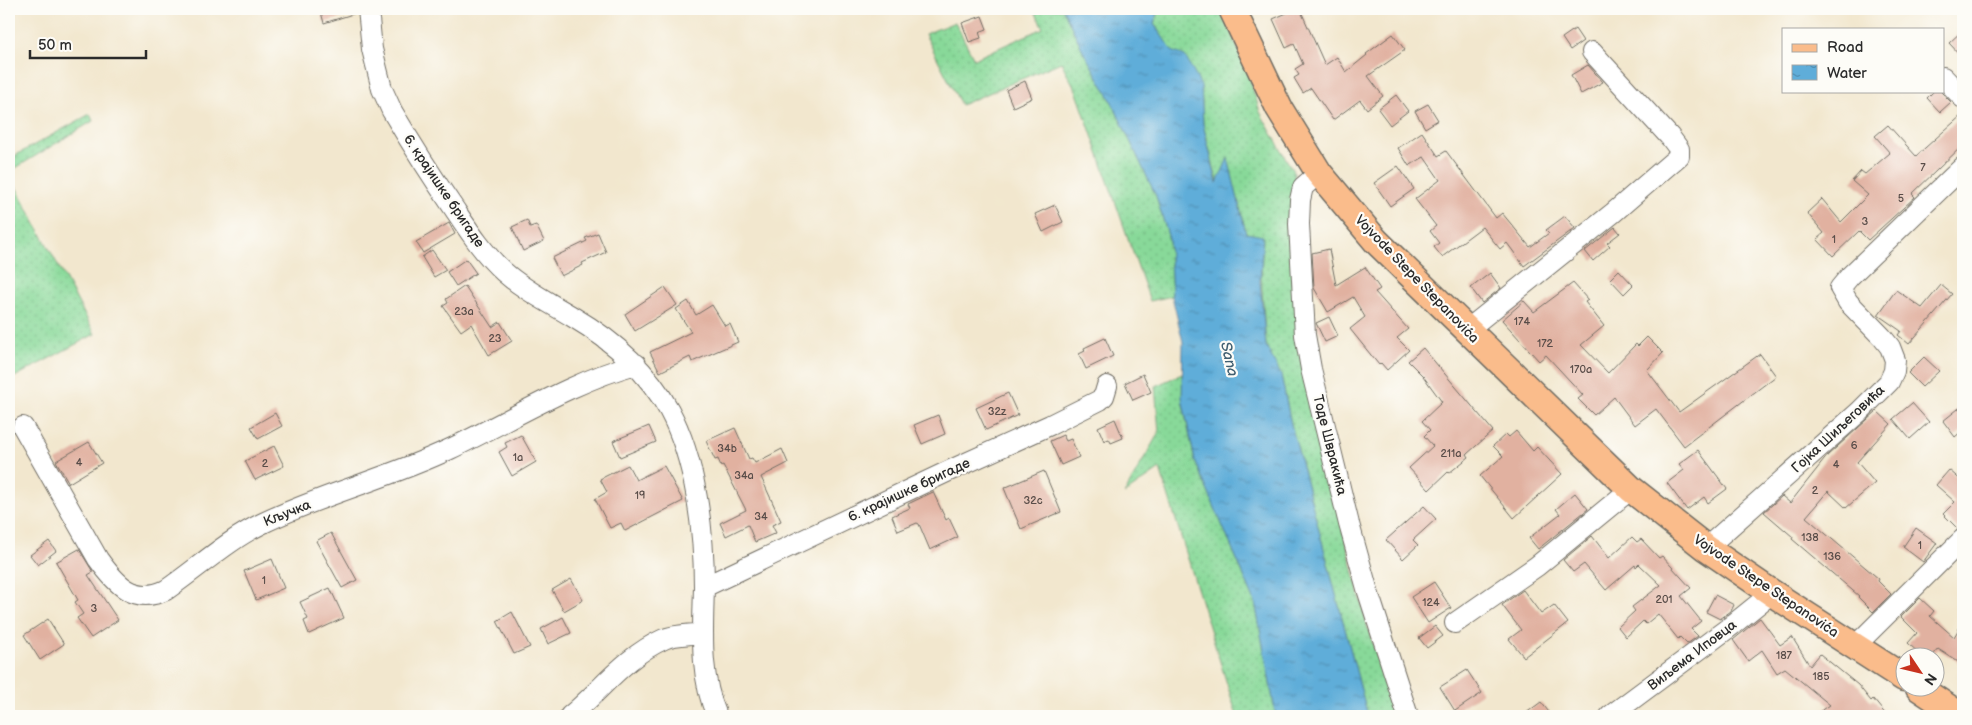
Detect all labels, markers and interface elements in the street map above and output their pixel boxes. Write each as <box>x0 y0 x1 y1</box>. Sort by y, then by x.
scale bar <box>30 28 146 60</box>
legend <box>1782 28 1944 92</box>
text: 50 m <box>38 36 72 55</box>
text: Road <box>1827 38 1863 57</box>
text: Water <box>1827 64 1867 83</box>
street label: 6. крајишке бригаде <box>400 131 488 251</box>
house number: 7 <box>1920 161 1926 174</box>
house number: 5 <box>1898 192 1904 205</box>
street label: Vojvode Stepe Stepanovića <box>1351 211 1483 347</box>
house number: 3 <box>1862 215 1869 228</box>
house number: 1 <box>1832 233 1836 246</box>
house number: 23a <box>454 305 474 318</box>
house number: 174 <box>1514 315 1530 328</box>
house number: 23 <box>488 332 502 345</box>
house number: 172 <box>1537 337 1554 350</box>
water label: Sana <box>1216 340 1242 378</box>
house number: 170a <box>1570 363 1592 376</box>
street label: Гојка Шиљеговића <box>1788 381 1889 476</box>
street label: Тоде Швракића <box>1309 393 1351 498</box>
house number: 32z <box>988 405 1007 418</box>
house number: 6 <box>1851 439 1858 452</box>
house number: 34b <box>717 442 737 455</box>
house number: 211a <box>1440 447 1462 460</box>
house number: 1a <box>513 451 523 464</box>
street label: 6. крајишке бригаде <box>845 454 973 526</box>
house number: 4 <box>76 456 83 469</box>
house number: 2 <box>262 457 269 470</box>
house number: 4 <box>1833 458 1840 471</box>
house number: 34a <box>734 469 754 482</box>
house number: 2 <box>1812 484 1819 497</box>
house number: 19 <box>635 489 645 502</box>
house number: 32c <box>1023 494 1043 507</box>
street label: Кључка <box>261 496 314 530</box>
house number: 34 <box>754 510 768 523</box>
street label: Vojvode Stepe Stepanovića <box>1690 531 1842 641</box>
house number: 138 <box>1801 531 1819 544</box>
house number: 1 <box>1918 539 1922 552</box>
house number: 136 <box>1823 550 1841 563</box>
house number: 1 <box>262 574 266 587</box>
house number: 201 <box>1655 593 1673 606</box>
house number: 124 <box>1422 596 1440 609</box>
house number: 3 <box>91 602 98 615</box>
street label: Виљема Иповца <box>1644 616 1740 694</box>
north arrow <box>1894 648 1944 698</box>
house number: 187 <box>1776 649 1793 662</box>
house number: 185 <box>1813 670 1829 683</box>
text: N <box>1920 670 1940 688</box>

